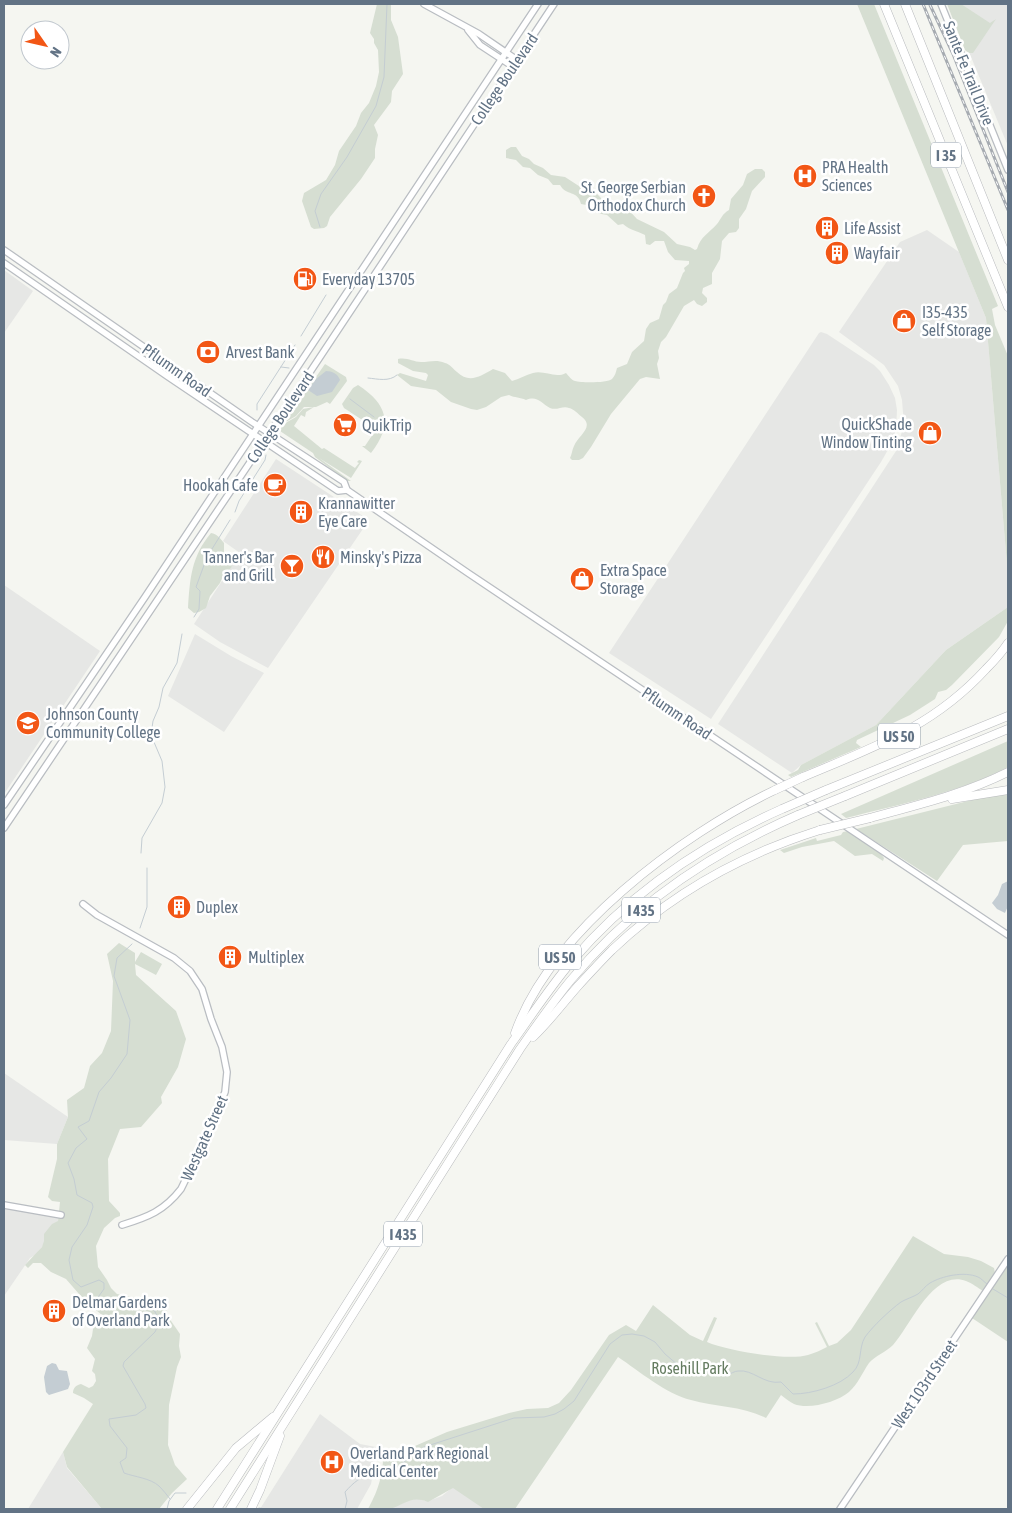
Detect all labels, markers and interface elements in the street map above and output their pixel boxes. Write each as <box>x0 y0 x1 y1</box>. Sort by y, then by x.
street label: Sante Fe Trail Drive <box>940 18 998 128</box>
north arrow <box>20 20 70 70</box>
street label: College Boulevard <box>467 30 542 129</box>
text: N <box>47 44 65 60</box>
road number: I 35 <box>931 142 961 168</box>
place label: PRA Health Sciences <box>822 158 888 194</box>
hospital icon: PRA Health Sciences <box>792 163 818 189</box>
place label: St. George Serbian Orthodox Church <box>581 178 686 214</box>
church icon: St. George Serbian Orthodox Church <box>691 183 717 209</box>
building icon: Life Assist <box>814 215 840 241</box>
place label: Life Assist <box>844 219 901 237</box>
building icon: Wayfair <box>824 240 850 266</box>
place label: Wayfair <box>854 244 900 263</box>
fuel station icon: Everyday 13705 <box>292 266 318 292</box>
place label: Everyday 13705 <box>322 270 415 289</box>
place label: I35-435 Self Storage <box>922 303 991 340</box>
shop icon: I35-435 Self Storage <box>891 308 917 334</box>
bank icon: Arvest Bank <box>195 339 221 365</box>
street label: Pflumm Road <box>139 340 215 400</box>
place label: Arvest Bank <box>226 343 295 361</box>
street label: College Boulevard <box>243 368 318 467</box>
supermarket icon: QuikTrip <box>332 412 358 438</box>
place label: QuickShade Window Tinting <box>821 415 912 452</box>
place label: QuikTrip <box>362 416 412 435</box>
shop icon: QuickShade Window Tinting <box>917 420 943 446</box>
cafe icon: Hookah Cafe <box>262 472 288 498</box>
place label: Hookah Cafe <box>183 476 258 494</box>
place label: Krannawitter Eye Care <box>318 494 395 531</box>
building icon: Krannawitter Eye Care <box>288 499 314 525</box>
restaurant icon: Minsky's Pizza <box>310 544 336 570</box>
place label: Tanner's Bar and Grill <box>203 548 275 584</box>
place label: Minsky's Pizza <box>340 548 422 567</box>
bar icon: Tanner's Bar and Grill <box>279 553 305 579</box>
place label: Extra Space Storage <box>600 561 667 598</box>
shop icon: Extra Space Storage <box>569 566 595 592</box>
street label: Pflumm Road <box>639 683 715 743</box>
place label: Johnson County Community College <box>46 705 160 742</box>
school or university icon: Johnson County Community College <box>15 710 41 736</box>
road number: US 50 <box>878 724 920 748</box>
building icon: Duplex <box>166 894 192 920</box>
place label: Duplex <box>196 898 238 917</box>
road number: I 435 <box>622 898 660 922</box>
building icon: Multiplex <box>217 944 243 970</box>
road number: US 50 <box>539 944 581 970</box>
place label: Multiplex <box>248 948 305 967</box>
street label: Westgate Street <box>177 1092 232 1184</box>
road number: I 435 <box>384 1222 422 1246</box>
place label: Delmar Gardens of Overland Park <box>72 1293 170 1329</box>
building icon: Delmar Gardens of Overland Park <box>41 1298 67 1324</box>
street label: West 103rd Street <box>888 1336 960 1432</box>
park label: Rosehill Park <box>651 1359 729 1377</box>
place label: Overland Park Regional Medical Center <box>350 1444 489 1480</box>
hospital icon: Overland Park Regional Medical Center <box>319 1449 345 1475</box>

